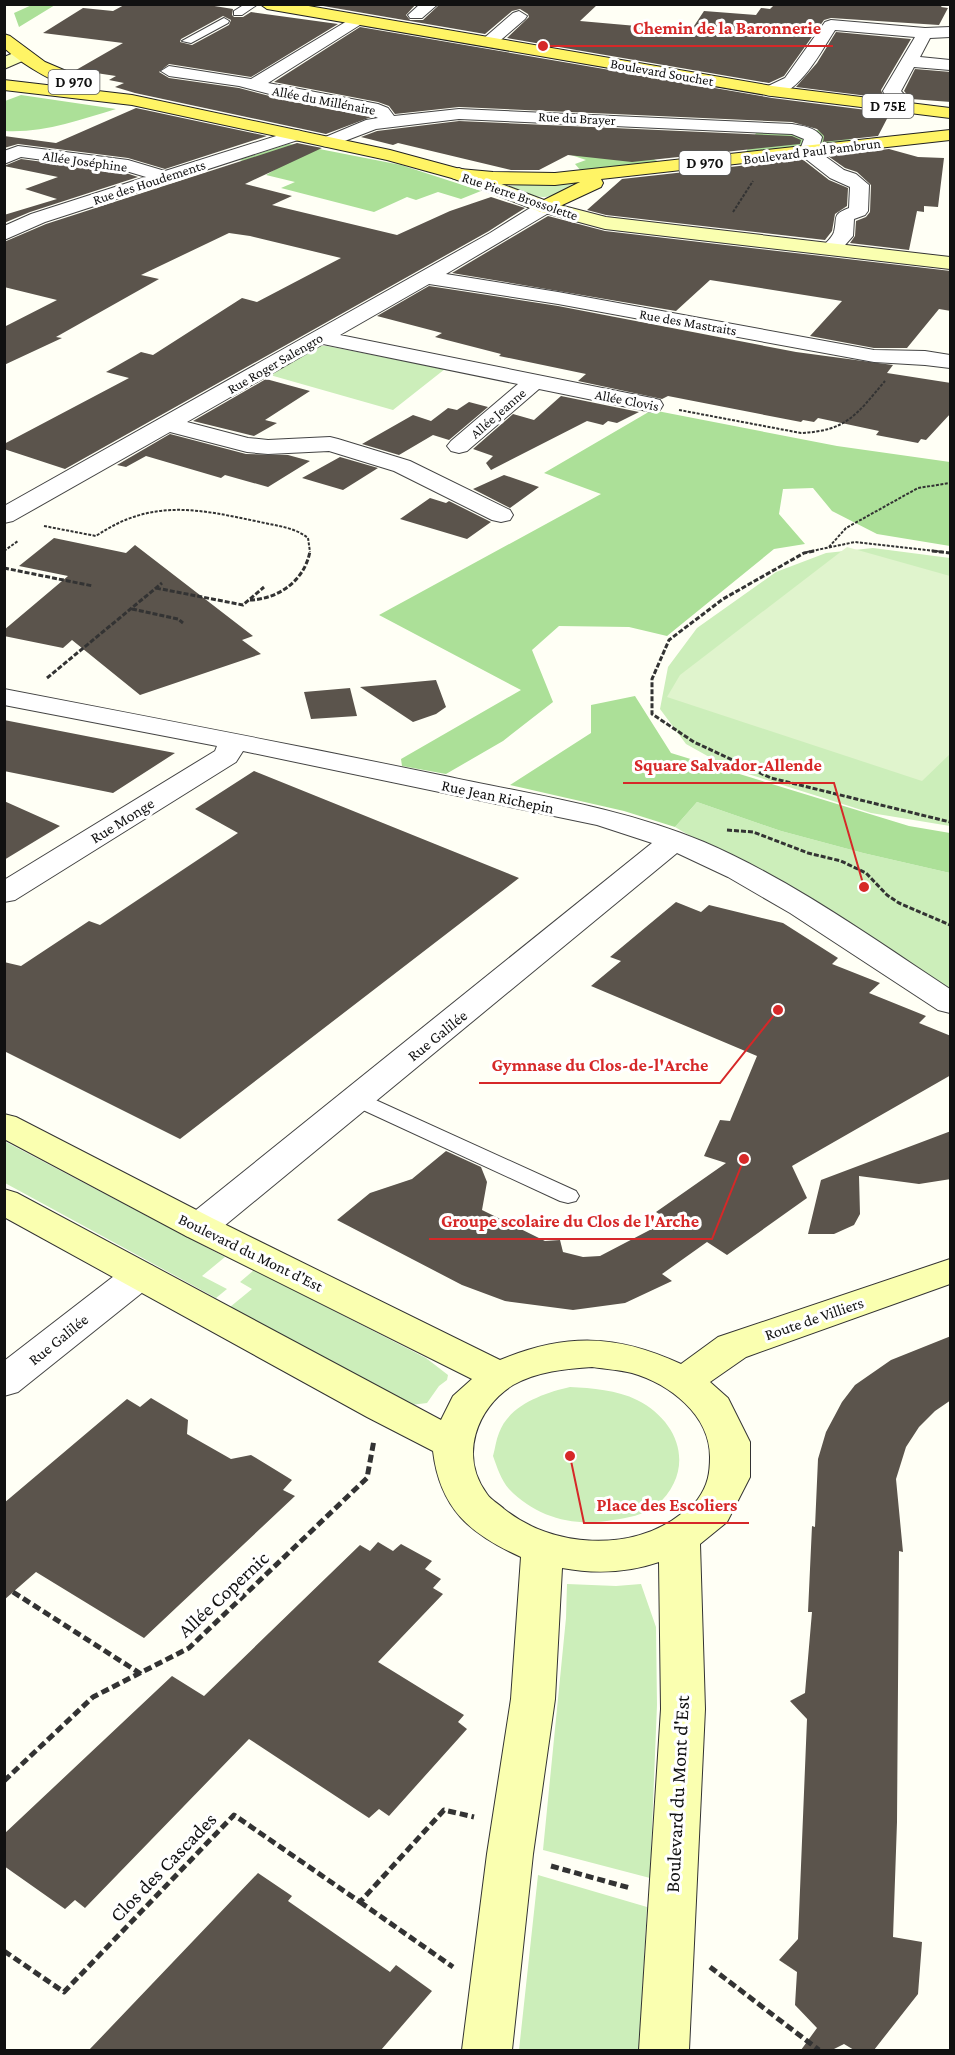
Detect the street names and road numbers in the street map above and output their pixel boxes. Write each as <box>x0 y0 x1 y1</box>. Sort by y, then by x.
street label: Boulevard Souchet <box>609 55 715 89</box>
road number: D 970 <box>48 70 100 94</box>
street label: Allée du Millénaire <box>271 82 377 118</box>
road number: D 75E <box>862 94 914 118</box>
street label: Rue du Brayer <box>538 108 616 128</box>
street label: Boulevard Paul Pambrun <box>743 135 882 167</box>
street label: Allée Joséphine <box>42 147 128 175</box>
road number: D 970 <box>680 151 730 175</box>
street label: Rue des Houdements <box>91 156 207 208</box>
street label: Rue Pierre Brossolette <box>460 169 580 223</box>
street label: Rue des Mastraits <box>638 306 738 338</box>
street label: Rue Roger Salengro <box>224 329 326 397</box>
street label: Allée Jeanne <box>467 385 529 441</box>
street label: Allée Clovis <box>594 386 660 414</box>
street label: Rue Jean Richepin <box>440 776 556 818</box>
street label: Rue Monge <box>87 794 158 847</box>
street label: Rue Galilée <box>404 1006 470 1064</box>
street label: Boulevard du Mont d'Est <box>176 1210 326 1295</box>
street label: Route de Villiers <box>763 1294 866 1343</box>
street label: Rue Galilée <box>25 1310 91 1368</box>
street label: Allée Copernic <box>173 1546 274 1642</box>
street label: Boulevard du Mont d'Est <box>661 1694 693 1893</box>
street label: Clos des Cascades <box>105 1808 221 1926</box>

